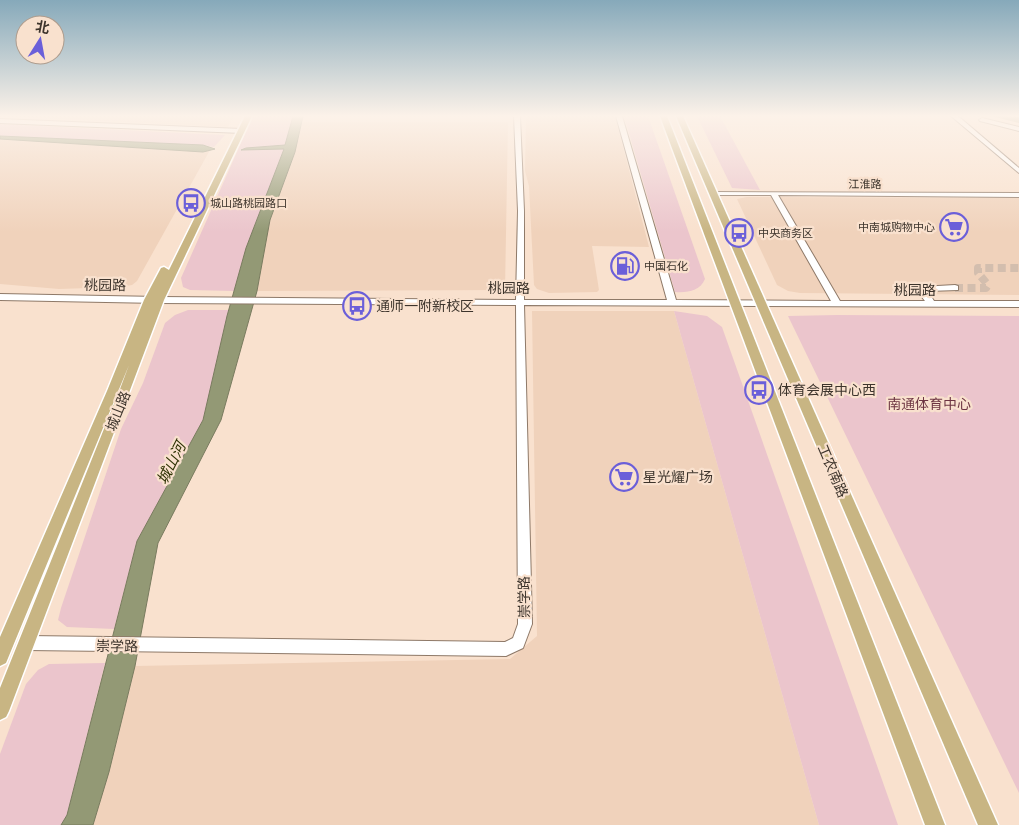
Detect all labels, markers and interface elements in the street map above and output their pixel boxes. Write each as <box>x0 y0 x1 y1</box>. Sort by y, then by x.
north arrow <box>15 15 65 65</box>
text: 北 <box>34 17 51 37</box>
street label: 江淮路 <box>849 177 882 191</box>
bus stop icon: 城山路桃园路口 <box>176 188 206 218</box>
place label: 城山路桃园路口 <box>210 196 287 210</box>
supermarket icon: 中南城购物中心 <box>939 212 969 242</box>
bus stop icon: 中央商务区 <box>724 218 754 248</box>
place label: 中南城购物中心 <box>858 220 935 234</box>
place label: 中央商务区 <box>758 226 813 240</box>
fuel station icon: 中国石化 <box>610 251 640 281</box>
place label: 中国石化 <box>644 259 688 273</box>
street label: 桃园路 <box>84 276 126 294</box>
street label: 桃园路 <box>488 279 530 297</box>
street label: 桃园路 <box>894 281 936 299</box>
bus stop icon: 通师一附新校区 <box>342 291 372 321</box>
place label: 通师一附新校区 <box>376 297 474 315</box>
bus stop icon: 体育会展中心西 <box>744 375 774 405</box>
place label: 体育会展中心西 <box>778 381 876 399</box>
street label: 城山路 <box>102 388 134 434</box>
park label: 南通体育中心 <box>887 395 971 413</box>
water label: 城山河 <box>152 436 191 487</box>
street label: 工农南路 <box>814 442 852 500</box>
supermarket icon: 星光耀广场 <box>609 462 639 492</box>
place label: 星光耀广场 <box>643 468 713 486</box>
street label: 崇学路 <box>515 576 533 618</box>
street label: 崇学路 <box>96 637 138 655</box>

